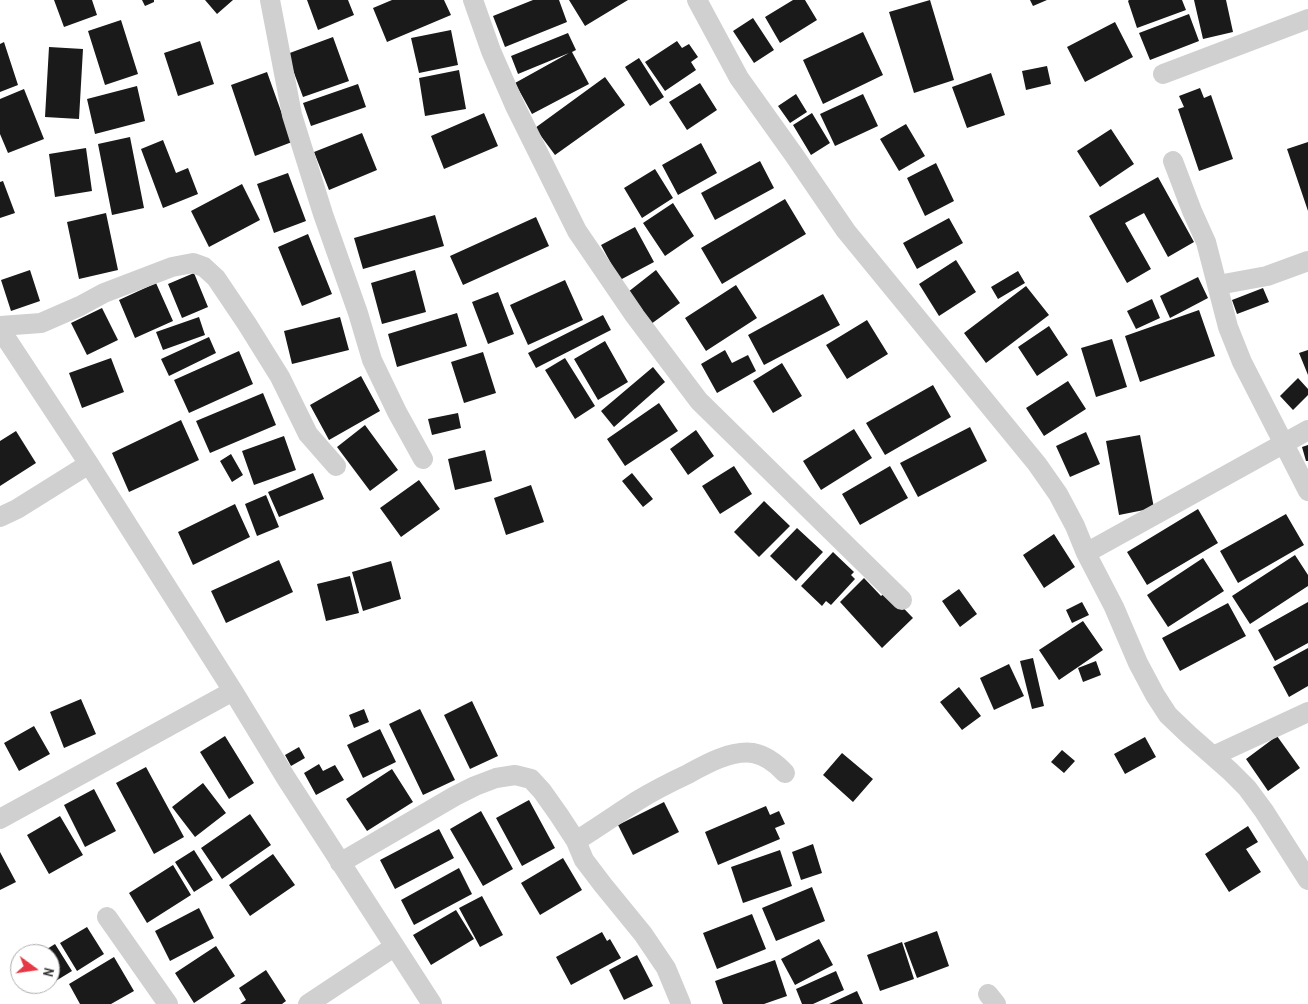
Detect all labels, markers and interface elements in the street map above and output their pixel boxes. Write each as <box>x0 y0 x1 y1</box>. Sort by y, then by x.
north arrow <box>10 944 60 994</box>
text: N <box>39 966 58 979</box>

